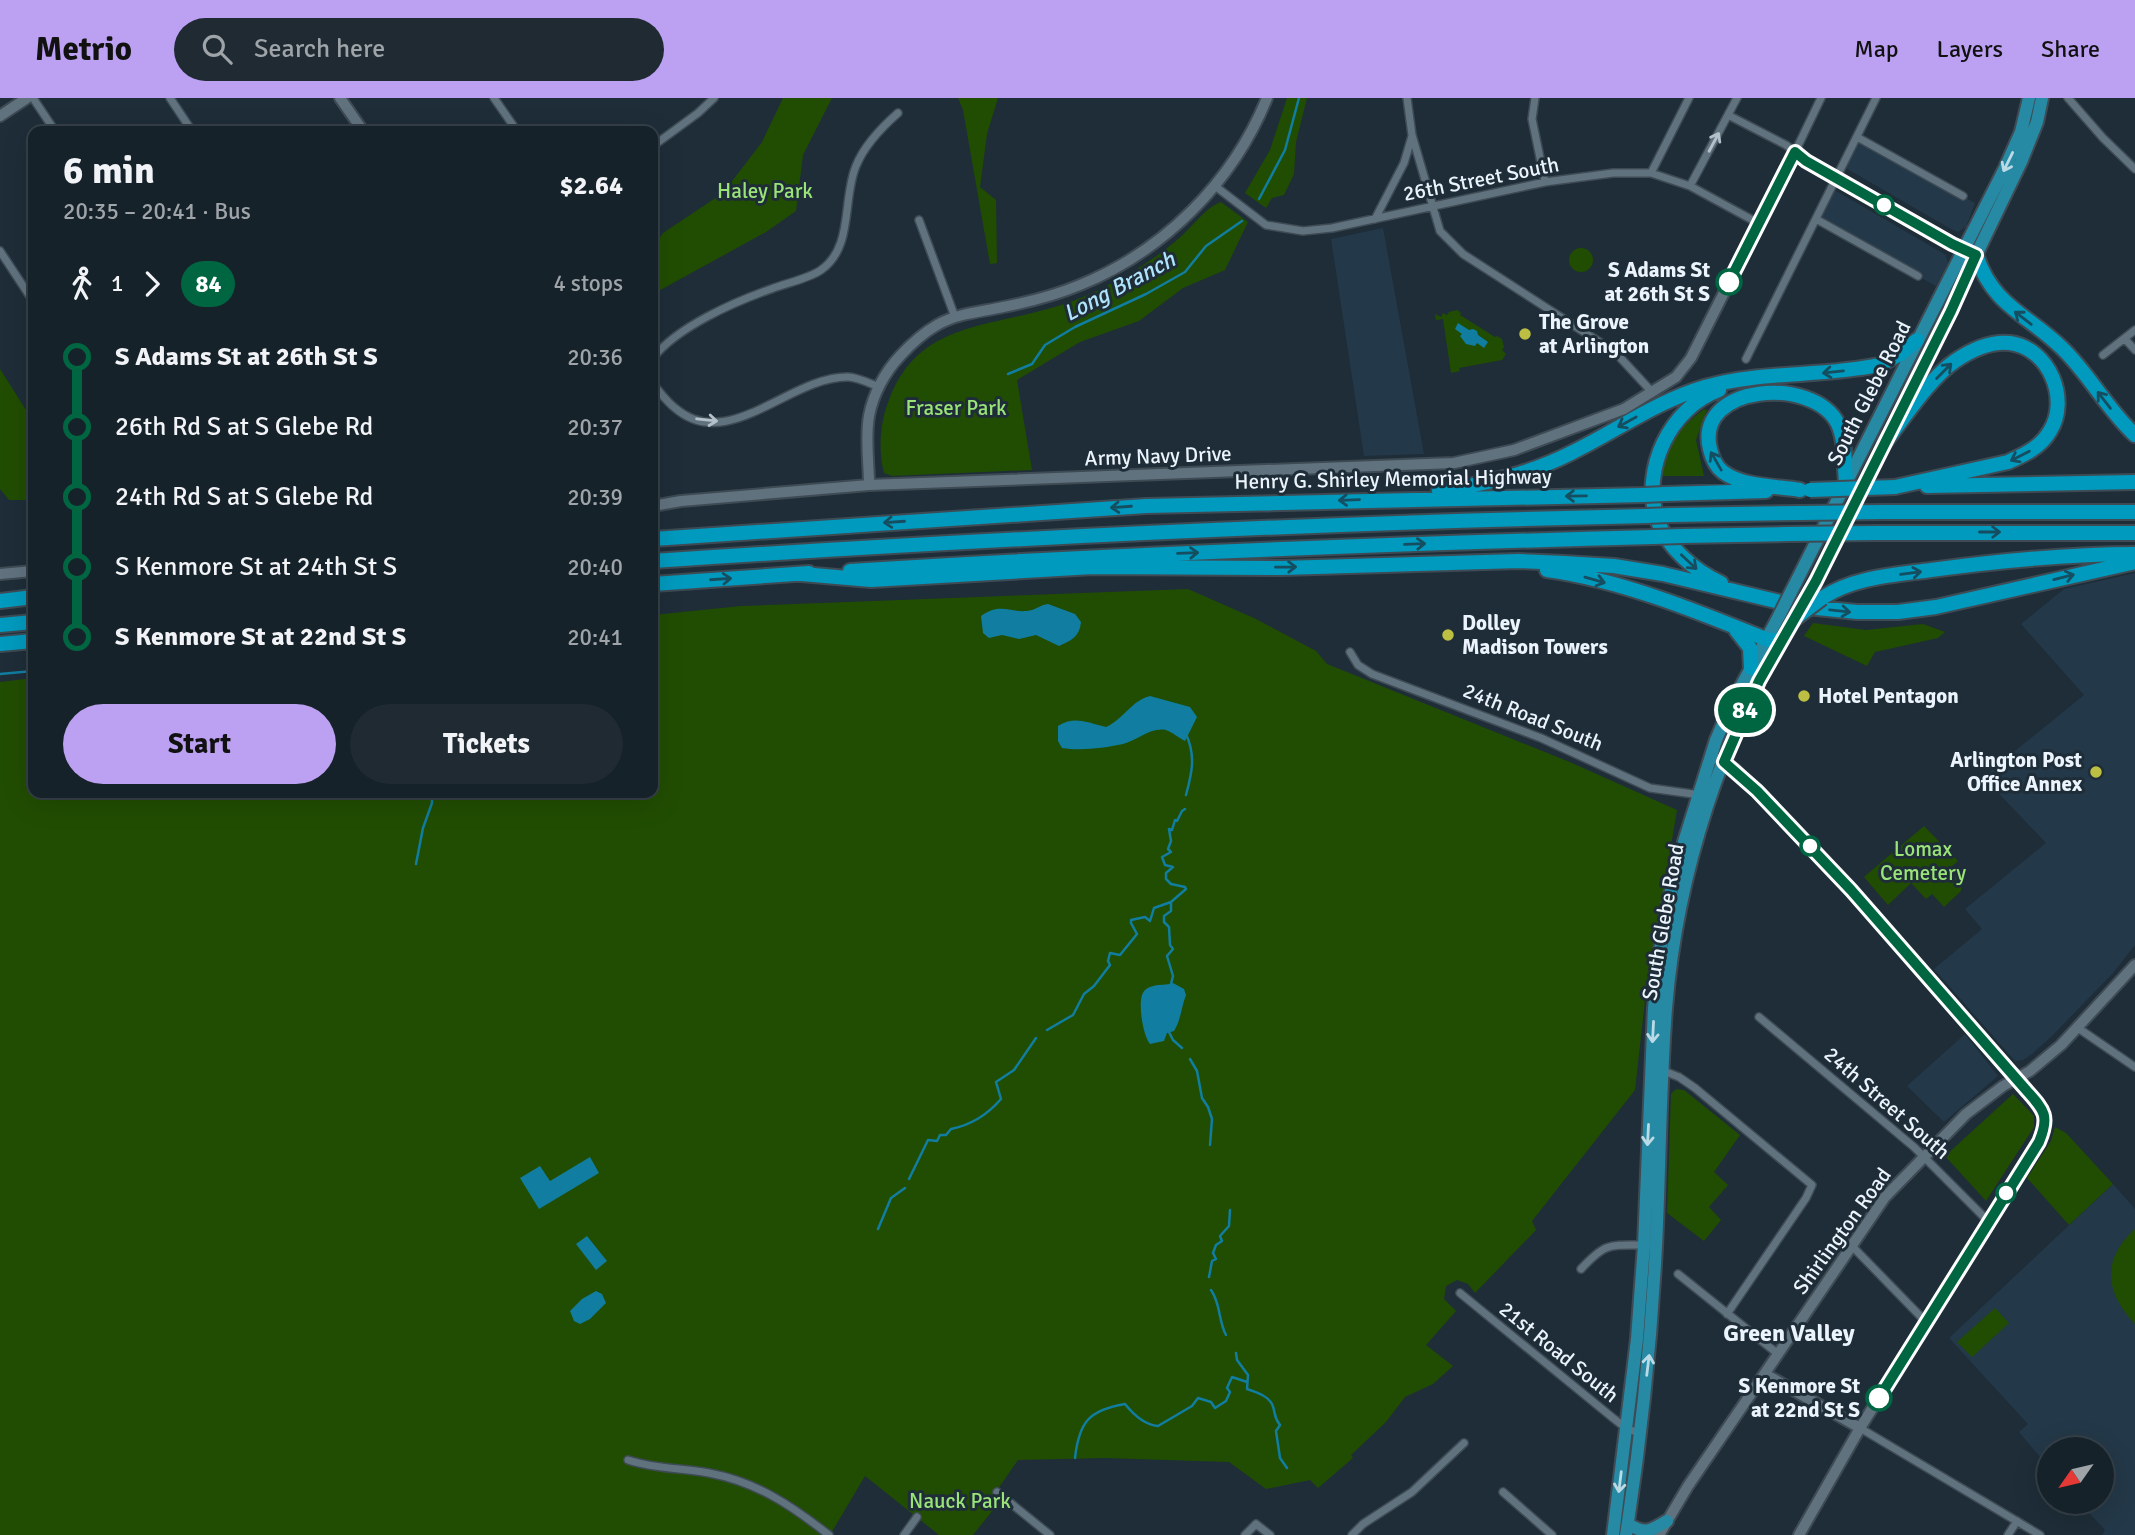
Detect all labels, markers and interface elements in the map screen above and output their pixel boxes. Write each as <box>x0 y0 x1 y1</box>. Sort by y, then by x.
search box <box>174 18 664 81</box>
text: Metrio <box>35 29 132 70</box>
icon: search <box>198 30 236 68</box>
text: Search here <box>254 33 385 65</box>
text: Map <box>1854 34 1899 64</box>
text: Layers <box>1937 34 2003 64</box>
text: Share <box>2041 34 2100 64</box>
one-way arrow <box>1707 132 1721 153</box>
text: 6 min <box>63 147 155 194</box>
street label: 26th Street South <box>1401 151 1561 207</box>
one-way arrow <box>2000 151 2014 172</box>
text: $2.64 <box>559 170 623 202</box>
park label: Haley Park <box>717 178 813 204</box>
unlabelled marker <box>1874 195 1894 215</box>
text: 20:35 – 20:41 · Bus <box>63 197 251 226</box>
water label: Long Branch <box>1058 244 1181 328</box>
place label: S Adams St at 26th St S <box>1604 257 1710 307</box>
icon: walk <box>63 265 101 303</box>
icon: forward <box>133 265 171 303</box>
text: 1 <box>111 269 123 298</box>
text: 84 <box>195 269 221 299</box>
text: 4 stops <box>553 269 623 298</box>
marker: S Adams St at 26th St S <box>1716 269 1742 295</box>
place label: The Grove at Arlington <box>1539 309 1649 359</box>
one-way arrow <box>2015 310 2033 325</box>
street label: South Glebe Road <box>1821 316 1917 470</box>
marker: The Grove at Arlington <box>1517 326 1533 342</box>
text: S Adams St at 26th St S <box>115 341 378 373</box>
text: 20:36 <box>567 343 623 372</box>
one-way arrow <box>1935 362 1952 379</box>
one-way arrow <box>1822 365 1845 378</box>
one-way arrow <box>2096 391 2111 409</box>
park label: Fraser Park <box>905 395 1007 421</box>
text: 26th Rd S at S Glebe Rd <box>115 411 373 443</box>
text: 20:37 <box>567 413 623 442</box>
one-way arrow <box>695 414 718 427</box>
one-way arrow <box>1618 416 1638 430</box>
street label: Army Navy Drive <box>1084 440 1232 472</box>
one-way arrow <box>2010 450 2030 464</box>
one-way arrow <box>1709 452 1723 472</box>
street label: Henry G. Shirley Memorial Highway <box>1234 463 1552 495</box>
text: 24th Rd S at S Glebe Rd <box>115 481 373 513</box>
text: 20:39 <box>567 483 623 512</box>
one-way arrow <box>1565 489 1588 503</box>
one-way arrow <box>1338 494 1361 507</box>
one-way arrow <box>1110 501 1133 514</box>
one-way arrow <box>884 516 906 529</box>
one-way arrow <box>1978 526 2001 539</box>
one-way arrow <box>1403 537 1426 550</box>
one-way arrow <box>1176 546 1199 559</box>
text: S Kenmore St at 24th St S <box>115 551 397 583</box>
text: 20:40 <box>567 553 623 582</box>
one-way arrow <box>1680 553 1697 570</box>
one-way arrow <box>1274 561 1297 574</box>
one-way arrow <box>1899 566 1922 579</box>
one-way arrow <box>2052 570 2075 583</box>
one-way arrow <box>709 572 732 585</box>
one-way arrow <box>1583 575 1605 588</box>
one-way arrow <box>1828 604 1851 617</box>
place label: Dolley Madison Towers <box>1462 610 1608 660</box>
text: S Kenmore St at 22nd St S <box>115 621 406 653</box>
text: 20:41 <box>567 623 623 652</box>
marker: Dolley Madison Towers <box>1440 627 1456 643</box>
street label: 24th Road South <box>1459 677 1607 757</box>
place label: Hotel Pentagon <box>1818 683 1959 709</box>
line badge: 84 <box>1714 687 1776 733</box>
marker: Hotel Pentagon <box>1796 688 1812 704</box>
text: 84 <box>1732 695 1758 725</box>
button: Start <box>63 704 336 784</box>
button: Tickets <box>350 704 623 784</box>
place label: Arlington Post Office Annex <box>1950 747 2083 797</box>
marker: Arlington Post Office Annex <box>2088 764 2104 780</box>
unlabelled marker <box>1800 836 1820 856</box>
park label: Lomax Cemetery <box>1880 836 1966 886</box>
street label: South Glebe Road <box>1636 842 1690 1002</box>
one-way arrow <box>1646 1020 1659 1043</box>
street label: 24th Street South <box>1819 1041 1955 1165</box>
one-way arrow <box>1641 1123 1654 1146</box>
street label: Shirlington Road <box>1787 1163 1897 1299</box>
unlabelled marker <box>1996 1183 2016 1203</box>
street label: 21st Road South <box>1494 1296 1624 1408</box>
district label: Green Valley <box>1723 1318 1855 1348</box>
one-way arrow <box>1641 1354 1654 1377</box>
place label: S Kenmore St at 22nd St S <box>1738 1373 1860 1423</box>
marker: S Kenmore St at 22nd St S <box>1866 1385 1892 1411</box>
north arrow <box>2037 1437 2114 1514</box>
map controls <box>2037 1437 2114 1514</box>
one-way arrow <box>1614 1470 1627 1493</box>
park label: Nauck Park <box>909 1488 1011 1514</box>

